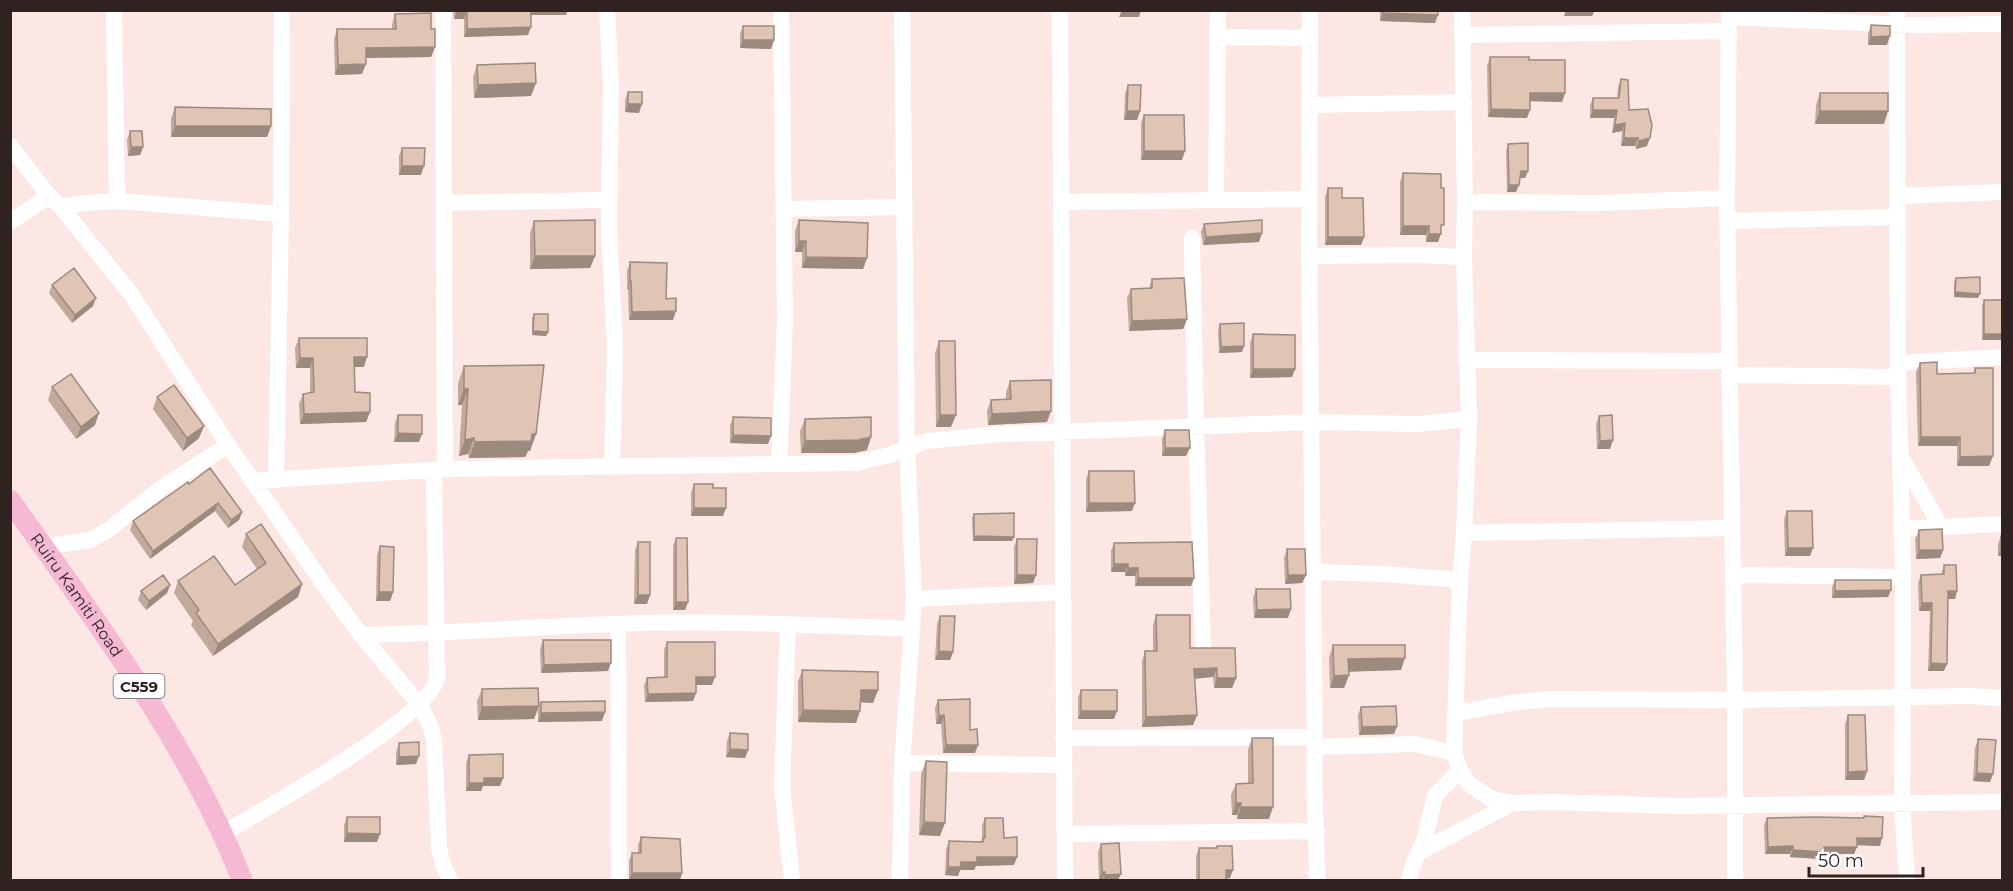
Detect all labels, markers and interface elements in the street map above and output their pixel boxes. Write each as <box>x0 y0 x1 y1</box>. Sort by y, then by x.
street label: Ruiru Kamiti Road <box>27 529 127 660</box>
road number: C559 <box>114 674 164 698</box>
scale bar <box>1809 840 1923 878</box>
text: 50 m <box>1818 850 1864 872</box>

